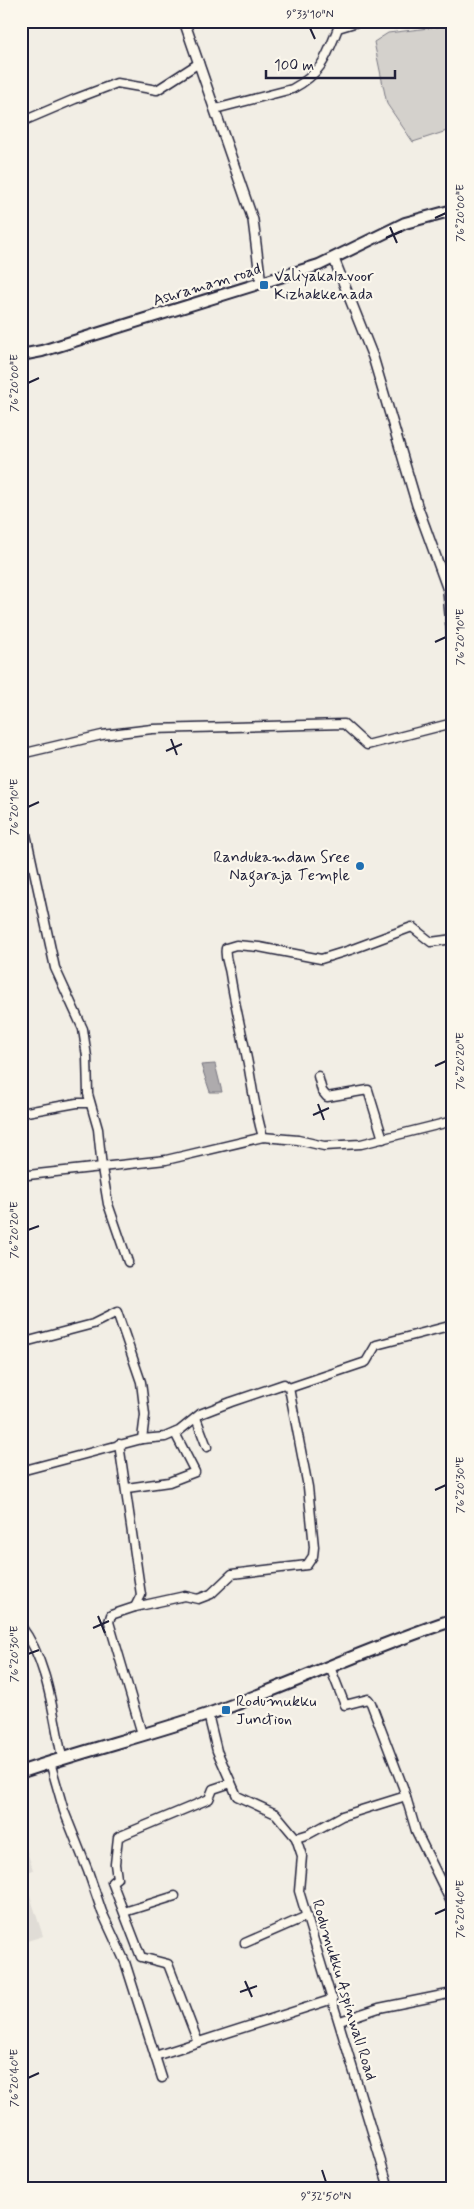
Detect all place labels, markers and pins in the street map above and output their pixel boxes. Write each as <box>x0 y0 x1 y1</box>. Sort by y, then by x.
place label: Valiyakalavoor Kizhakkenada <box>274 266 374 305</box>
marker: Valiyakalavoor Kizhakkenada <box>258 279 270 291</box>
place label: Randukamdam Sree Nagaraja Temple <box>213 847 350 887</box>
marker: Randukamdam Sree Nagaraja Temple <box>354 860 366 872</box>
place label: Rodumukku Junction <box>236 1691 316 1730</box>
marker: Rodumukku Junction <box>220 1704 232 1716</box>

